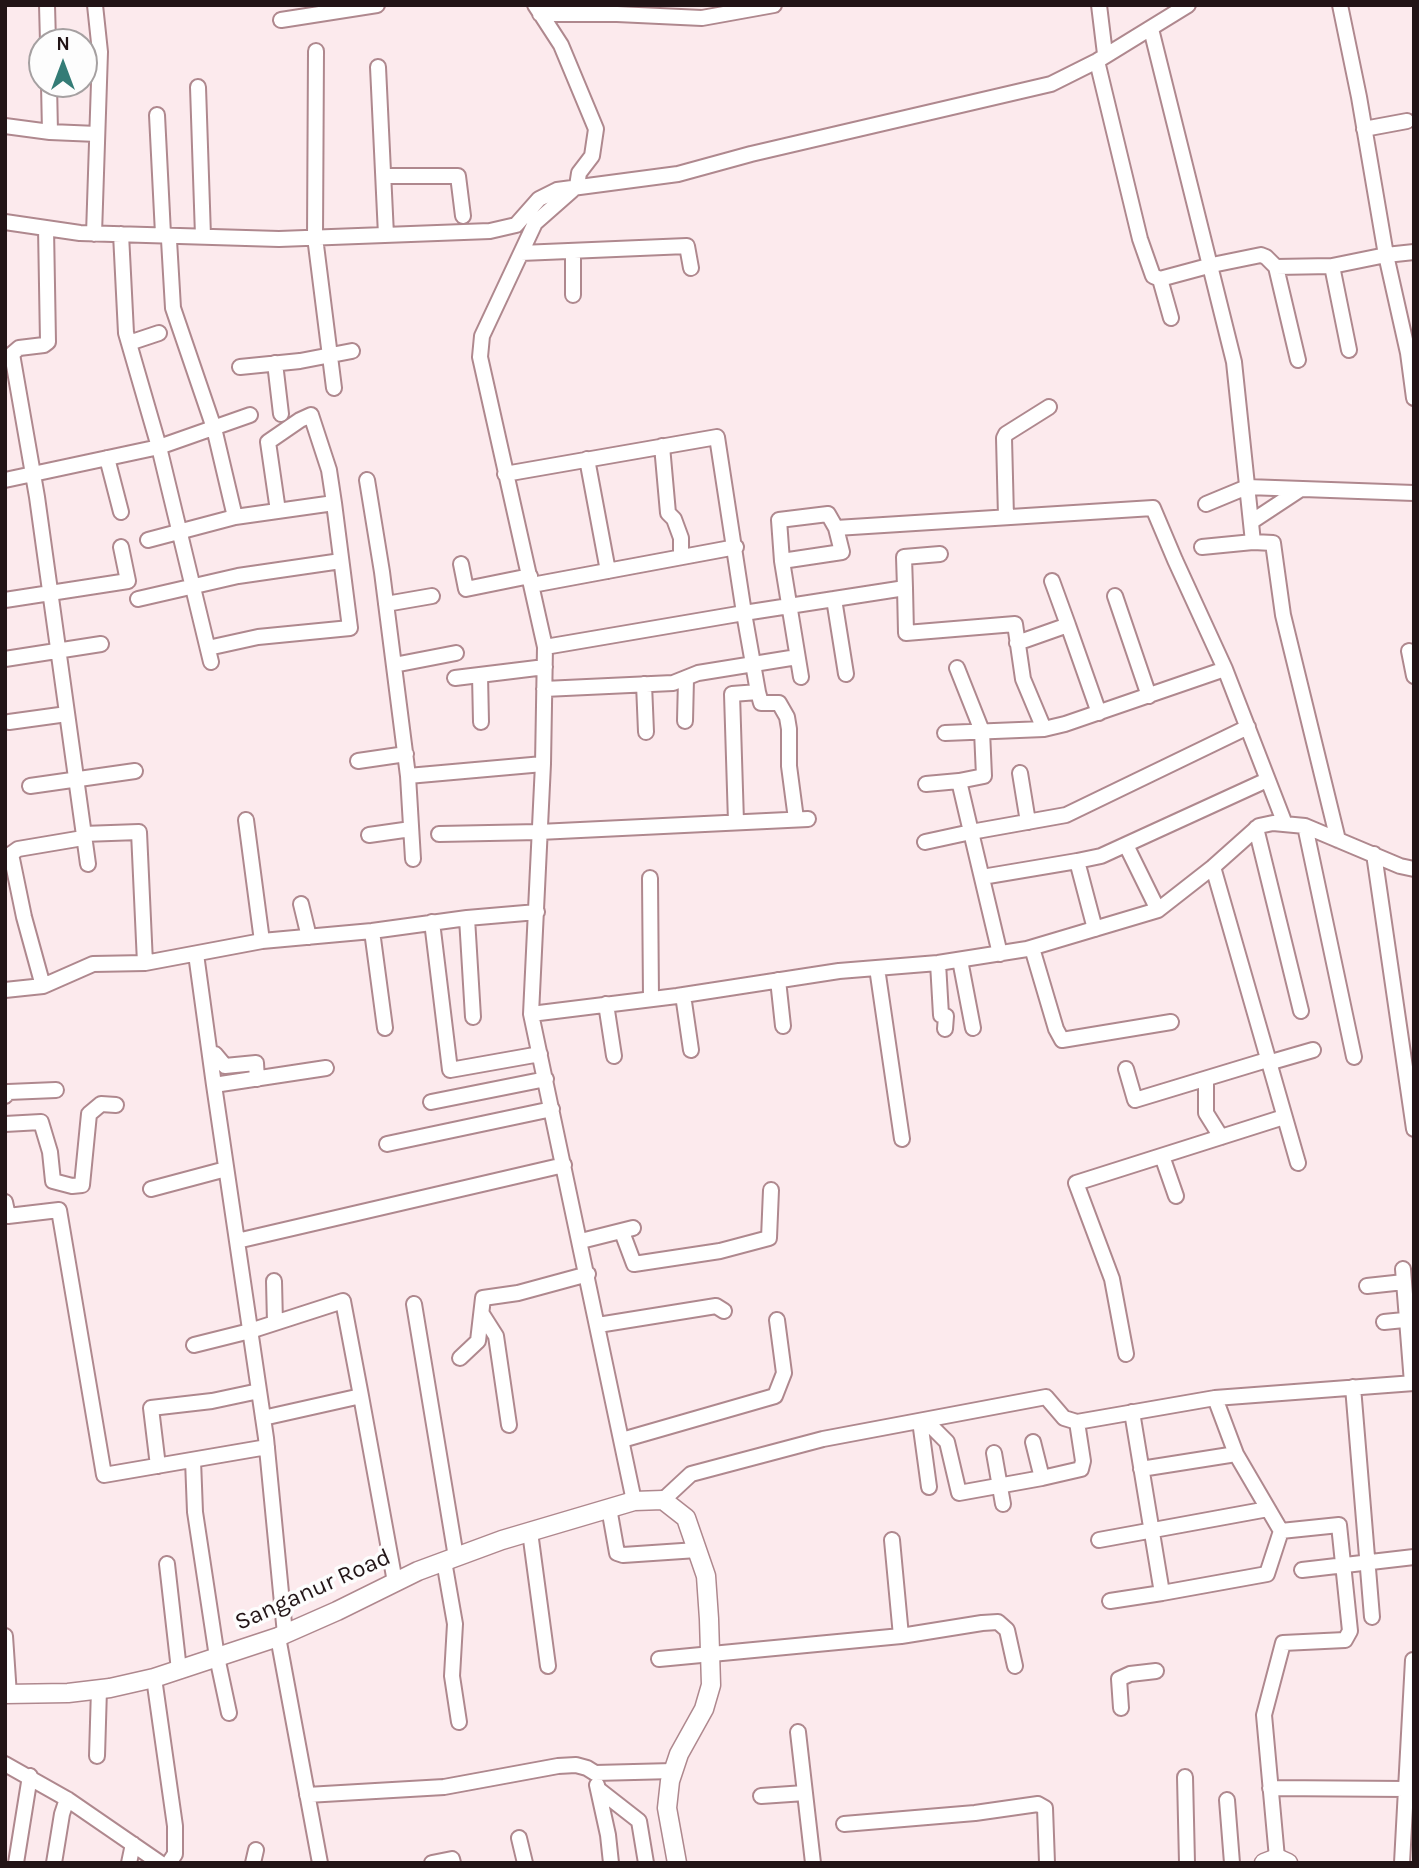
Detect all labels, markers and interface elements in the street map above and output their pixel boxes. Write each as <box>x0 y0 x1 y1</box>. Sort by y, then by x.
north arrow <box>28 28 98 98</box>
text: N <box>56 33 70 55</box>
street label: Sanganur Road <box>231 1543 395 1637</box>

